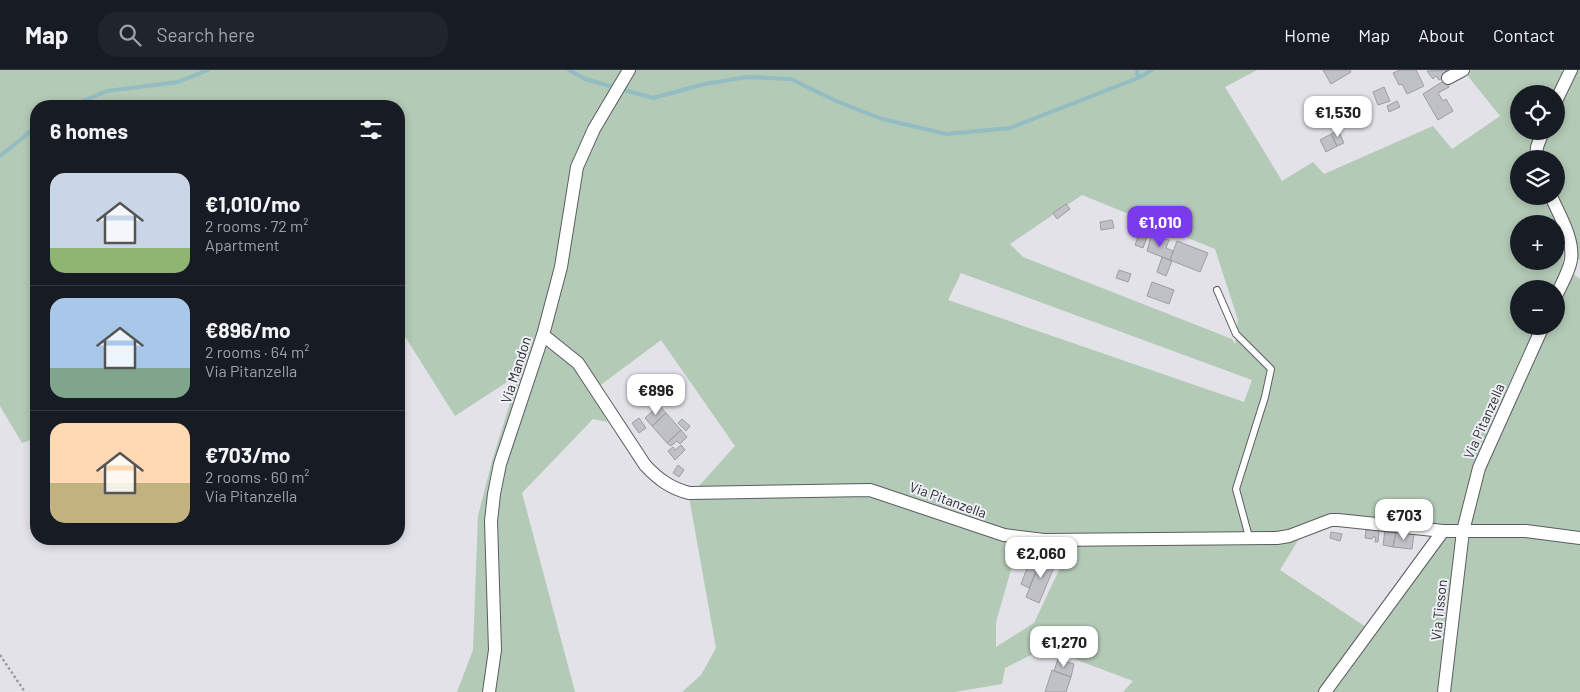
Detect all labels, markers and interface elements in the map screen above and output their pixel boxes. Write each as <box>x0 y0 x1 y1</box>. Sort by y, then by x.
search box <box>98 12 448 57</box>
text: Map <box>25 20 68 49</box>
icon: search <box>116 21 144 49</box>
text: Search here <box>156 23 255 46</box>
text: Home <box>1284 24 1330 46</box>
text: Map <box>1358 24 1390 46</box>
text: About <box>1418 24 1465 46</box>
text: Contact <box>1493 24 1555 46</box>
map controls <box>1510 85 1565 335</box>
button: locate <box>1510 85 1565 140</box>
pin: €1,530 <box>1297 96 1379 138</box>
text: €1,530 <box>1315 102 1361 121</box>
icon: filters <box>357 116 385 144</box>
text: 6 homes <box>50 118 128 143</box>
button: layers <box>1510 150 1565 205</box>
text: €1,010/mo <box>205 191 300 216</box>
icon: home <box>90 193 150 253</box>
pin: €1,010 <box>1119 206 1201 248</box>
text: €1,010 <box>1138 212 1182 231</box>
button: + <box>1510 215 1565 270</box>
text: 2 rooms · 72 m² <box>205 216 308 235</box>
text: Apartment <box>205 235 280 254</box>
button: − <box>1510 280 1565 335</box>
text: €896/mo <box>205 317 291 342</box>
icon: home <box>90 318 150 378</box>
street label: Via Mandon <box>497 334 534 405</box>
text: 2 rooms · 64 m² <box>205 342 309 361</box>
text: Via Pitanzella <box>205 361 297 380</box>
pin: €896 <box>626 374 686 416</box>
text: €896 <box>638 380 674 399</box>
street label: Via Pitanzella <box>1459 380 1508 461</box>
text: €703/mo <box>205 442 291 467</box>
icon: home <box>90 443 150 503</box>
text: 2 rooms · 60 m² <box>205 467 310 486</box>
street label: Via Pitanzella <box>907 478 989 521</box>
text: Via Pitanzella <box>205 486 297 505</box>
pin: €703 <box>1374 498 1434 541</box>
text: €703 <box>1386 505 1422 524</box>
pin: €2,060 <box>1000 536 1082 579</box>
text: €2,060 <box>1016 543 1066 562</box>
street label: Via Tisson <box>1427 578 1450 641</box>
pin: €1,270 <box>1023 626 1105 668</box>
text: €1,270 <box>1041 632 1087 651</box>

